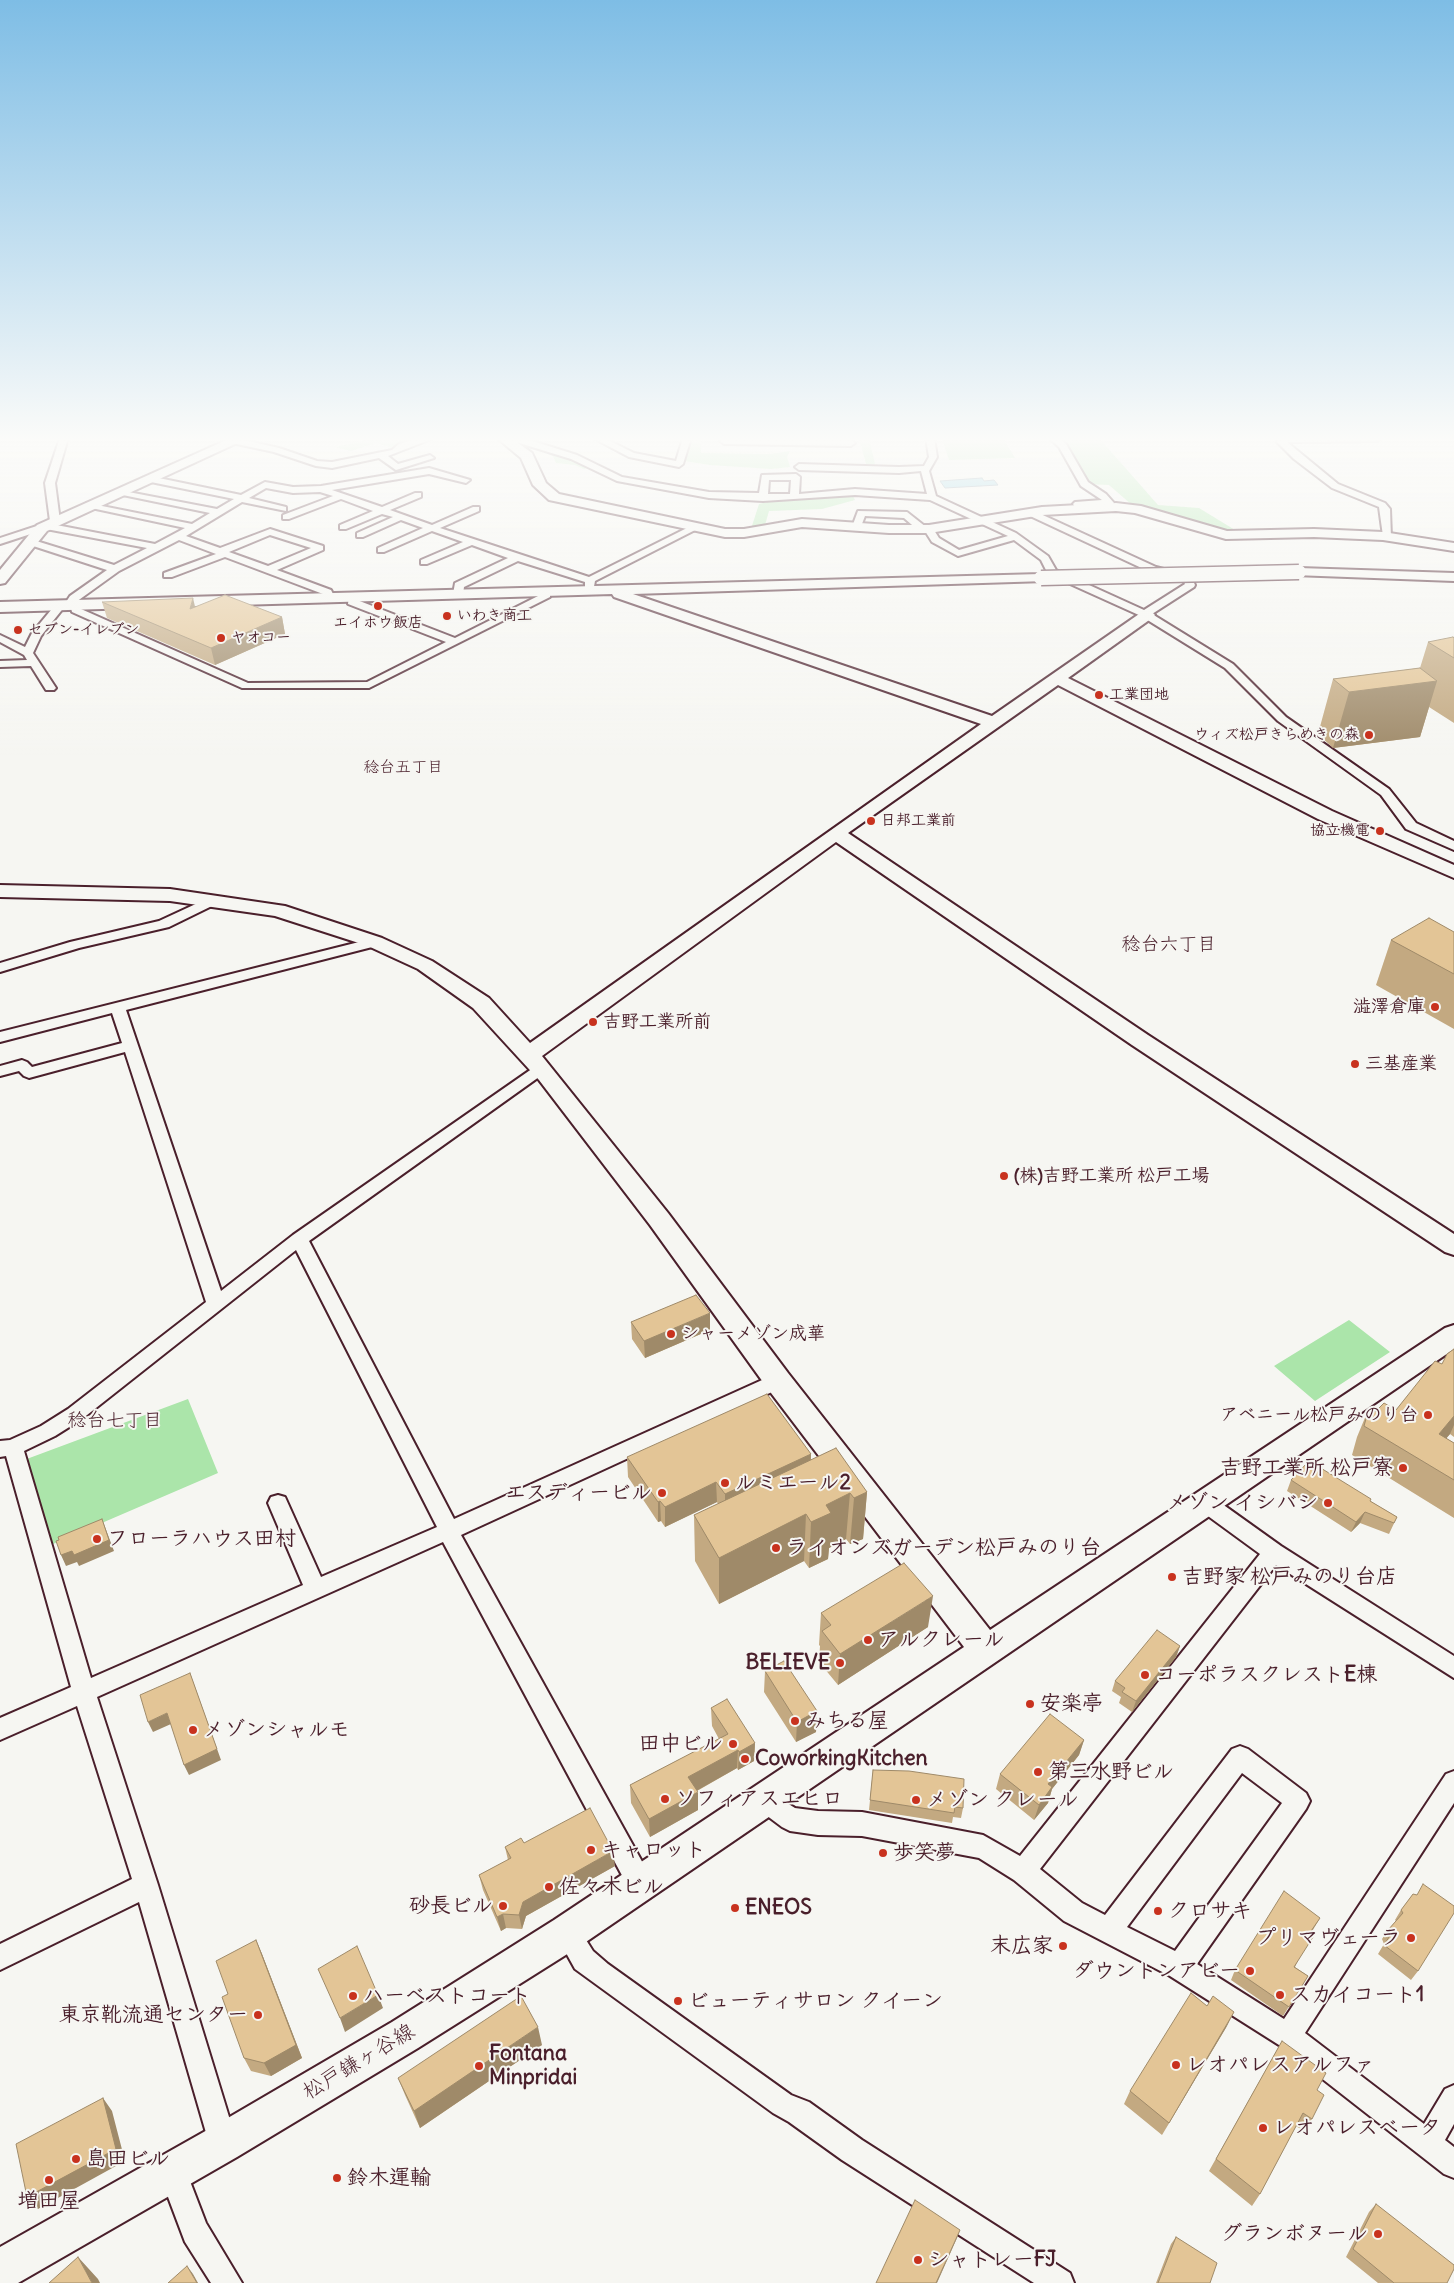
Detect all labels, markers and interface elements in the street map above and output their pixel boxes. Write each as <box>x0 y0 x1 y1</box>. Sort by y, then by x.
marker: エイホウ飯店 <box>372 600 384 612</box>
place label: いわき商工 <box>457 607 532 625</box>
marker: いわき商工 <box>441 610 453 622</box>
place label: エイホウ飯店 <box>333 614 423 632</box>
place label: セブン-イレブン <box>28 621 139 639</box>
marker: セブン-イレブン <box>12 624 24 636</box>
place label: ヤオコー <box>231 629 291 647</box>
marker: ヤオコー <box>215 632 227 644</box>
place label: 工業団地 <box>1109 686 1169 704</box>
marker: 工業団地 <box>1093 689 1105 701</box>
place label: ウィズ松戸きらめきの森 <box>1194 726 1359 744</box>
marker: ウィズ松戸きらめきの森 <box>1363 729 1375 741</box>
district label: 稔台五丁目 <box>363 757 443 777</box>
place label: 日邦工業前 <box>881 812 956 830</box>
marker: 日邦工業前 <box>865 815 877 827</box>
place label: 協立機電 <box>1310 822 1370 840</box>
marker: 協立機電 <box>1374 825 1386 837</box>
district label: 稔台六丁目 <box>1122 934 1216 956</box>
place label: 澁澤倉庫 <box>1353 996 1425 1018</box>
marker: 澁澤倉庫 <box>1429 1001 1441 1013</box>
place label: 吉野工業所前 <box>603 1011 711 1033</box>
marker: 吉野工業所前 <box>587 1016 599 1028</box>
place label: 三基産業 <box>1365 1053 1437 1075</box>
marker: 三基産業 <box>1349 1058 1361 1070</box>
place label: (株)吉野工業所 松戸工場 <box>1014 1165 1209 1187</box>
marker: (株)吉野工業所 松戸工場 <box>998 1170 1010 1182</box>
place label: シャーメゾン成華 <box>681 1323 825 1345</box>
marker: シャーメゾン成華 <box>665 1328 677 1340</box>
place label: アベニール松戸みのり台 <box>1220 1404 1418 1426</box>
marker: アベニール松戸みのり台 <box>1422 1409 1434 1421</box>
district label: 稔台七丁目 <box>68 1410 162 1432</box>
place label: 吉野工業所 松戸寮 <box>1220 1455 1393 1481</box>
marker: 吉野工業所 松戸寮 <box>1397 1462 1409 1474</box>
place label: ルミエール2 <box>735 1470 851 1496</box>
marker: ルミエール2 <box>719 1477 731 1489</box>
place label: エスディービル <box>505 1480 652 1506</box>
marker: エスディービル <box>656 1487 668 1499</box>
place label: メゾン イシバシ <box>1166 1490 1318 1516</box>
marker: メゾン イシバシ <box>1322 1497 1334 1509</box>
place label: フローラハウス田村 <box>107 1526 296 1552</box>
marker: フローラハウス田村 <box>91 1533 103 1545</box>
place label: ライオンズガーデン松戸みのり台 <box>786 1535 1101 1561</box>
marker: ライオンズガーデン松戸みのり台 <box>770 1542 782 1554</box>
place label: 吉野家 松戸みのり台店 <box>1182 1564 1397 1590</box>
marker: 吉野家 松戸みのり台店 <box>1166 1571 1178 1583</box>
place label: アルクレール <box>878 1627 1005 1653</box>
marker: アルクレール <box>862 1634 874 1646</box>
place label: BELIEVE <box>745 1650 830 1676</box>
marker: BELIEVE <box>834 1657 846 1669</box>
place label: コーポラスクレストE棟 <box>1155 1662 1377 1688</box>
marker: コーポラスクレストE棟 <box>1139 1669 1151 1681</box>
place label: 安楽亭 <box>1040 1691 1103 1717</box>
marker: 安楽亭 <box>1024 1698 1036 1710</box>
place label: みちる屋 <box>805 1708 889 1734</box>
marker: みちる屋 <box>789 1715 801 1727</box>
place label: メゾンシャルモ <box>203 1717 350 1743</box>
marker: メゾンシャルモ <box>187 1724 199 1736</box>
place label: 田中ビル <box>639 1731 723 1757</box>
marker: 田中ビル <box>727 1738 739 1750</box>
place label: CoworkingKitchen <box>755 1746 928 1772</box>
marker: CoworkingKitchen <box>739 1753 751 1765</box>
place label: 第三水野ビル <box>1048 1759 1174 1785</box>
marker: 第三水野ビル <box>1032 1766 1044 1778</box>
place label: ソフィアスエヒロ <box>675 1786 843 1812</box>
place label: メゾン クレール <box>926 1787 1079 1813</box>
marker: ソフィアスエヒロ <box>659 1793 671 1805</box>
marker: メゾン クレール <box>910 1794 922 1806</box>
place label: キャロット <box>601 1837 706 1863</box>
place label: 歩笑夢 <box>893 1840 956 1866</box>
marker: キャロット <box>585 1844 597 1856</box>
marker: 歩笑夢 <box>877 1847 889 1859</box>
place label: 佐々木ビル <box>559 1874 664 1900</box>
marker: 佐々木ビル <box>543 1881 555 1893</box>
place label: 砂長ビル <box>409 1893 493 1919</box>
place label: ENEOS <box>745 1895 812 1921</box>
place label: クロサキ <box>1168 1898 1252 1924</box>
marker: 砂長ビル <box>497 1900 509 1912</box>
marker: ENEOS <box>729 1902 741 1914</box>
marker: クロサキ <box>1152 1905 1164 1917</box>
place label: プリマヴェーラ <box>1255 1925 1401 1951</box>
marker: プリマヴェーラ <box>1405 1932 1417 1944</box>
place label: 末広家 <box>990 1933 1053 1959</box>
marker: 末広家 <box>1057 1940 1069 1952</box>
place label: ダウントンアビー <box>1073 1958 1240 1984</box>
marker: ダウントンアビー <box>1244 1965 1256 1977</box>
place label: スカイコート1 <box>1290 1982 1424 2008</box>
place label: ハーベストコート <box>363 1983 531 2009</box>
place label: ビューティサロン クイーン <box>688 1988 943 2014</box>
marker: スカイコート1 <box>1274 1989 1286 2001</box>
marker: ハーベストコート <box>347 1990 359 2002</box>
marker: ビューティサロン クイーン <box>672 1995 684 2007</box>
place label: 東京靴流通センター <box>59 2002 248 2028</box>
marker: 東京靴流通センター <box>252 2009 264 2021</box>
street label: 松戸鎌ヶ谷線 <box>299 2019 419 2105</box>
place label: Fontana Minpridai <box>489 2041 577 2091</box>
place label: レオパレスアルファ <box>1186 2052 1375 2078</box>
marker: レオパレスアルファ <box>1170 2059 1182 2071</box>
marker: Fontana Minpridai <box>473 2060 485 2072</box>
place label: レオパレスベータ <box>1273 2115 1441 2141</box>
marker: レオパレスベータ <box>1257 2122 1269 2134</box>
place label: 島田ビル <box>86 2146 170 2172</box>
marker: 島田ビル <box>70 2153 82 2165</box>
place label: 鈴木運輸 <box>347 2165 431 2191</box>
marker: 鈴木運輸 <box>331 2172 343 2184</box>
marker: 増田屋 <box>43 2174 55 2186</box>
place label: 増田屋 <box>18 2188 80 2214</box>
place label: グランボヌール <box>1221 2221 1368 2247</box>
marker: グランボヌール <box>1372 2228 1384 2240</box>
place label: シャトレーFJ <box>928 2247 1056 2273</box>
marker: シャトレーFJ <box>912 2254 924 2266</box>

